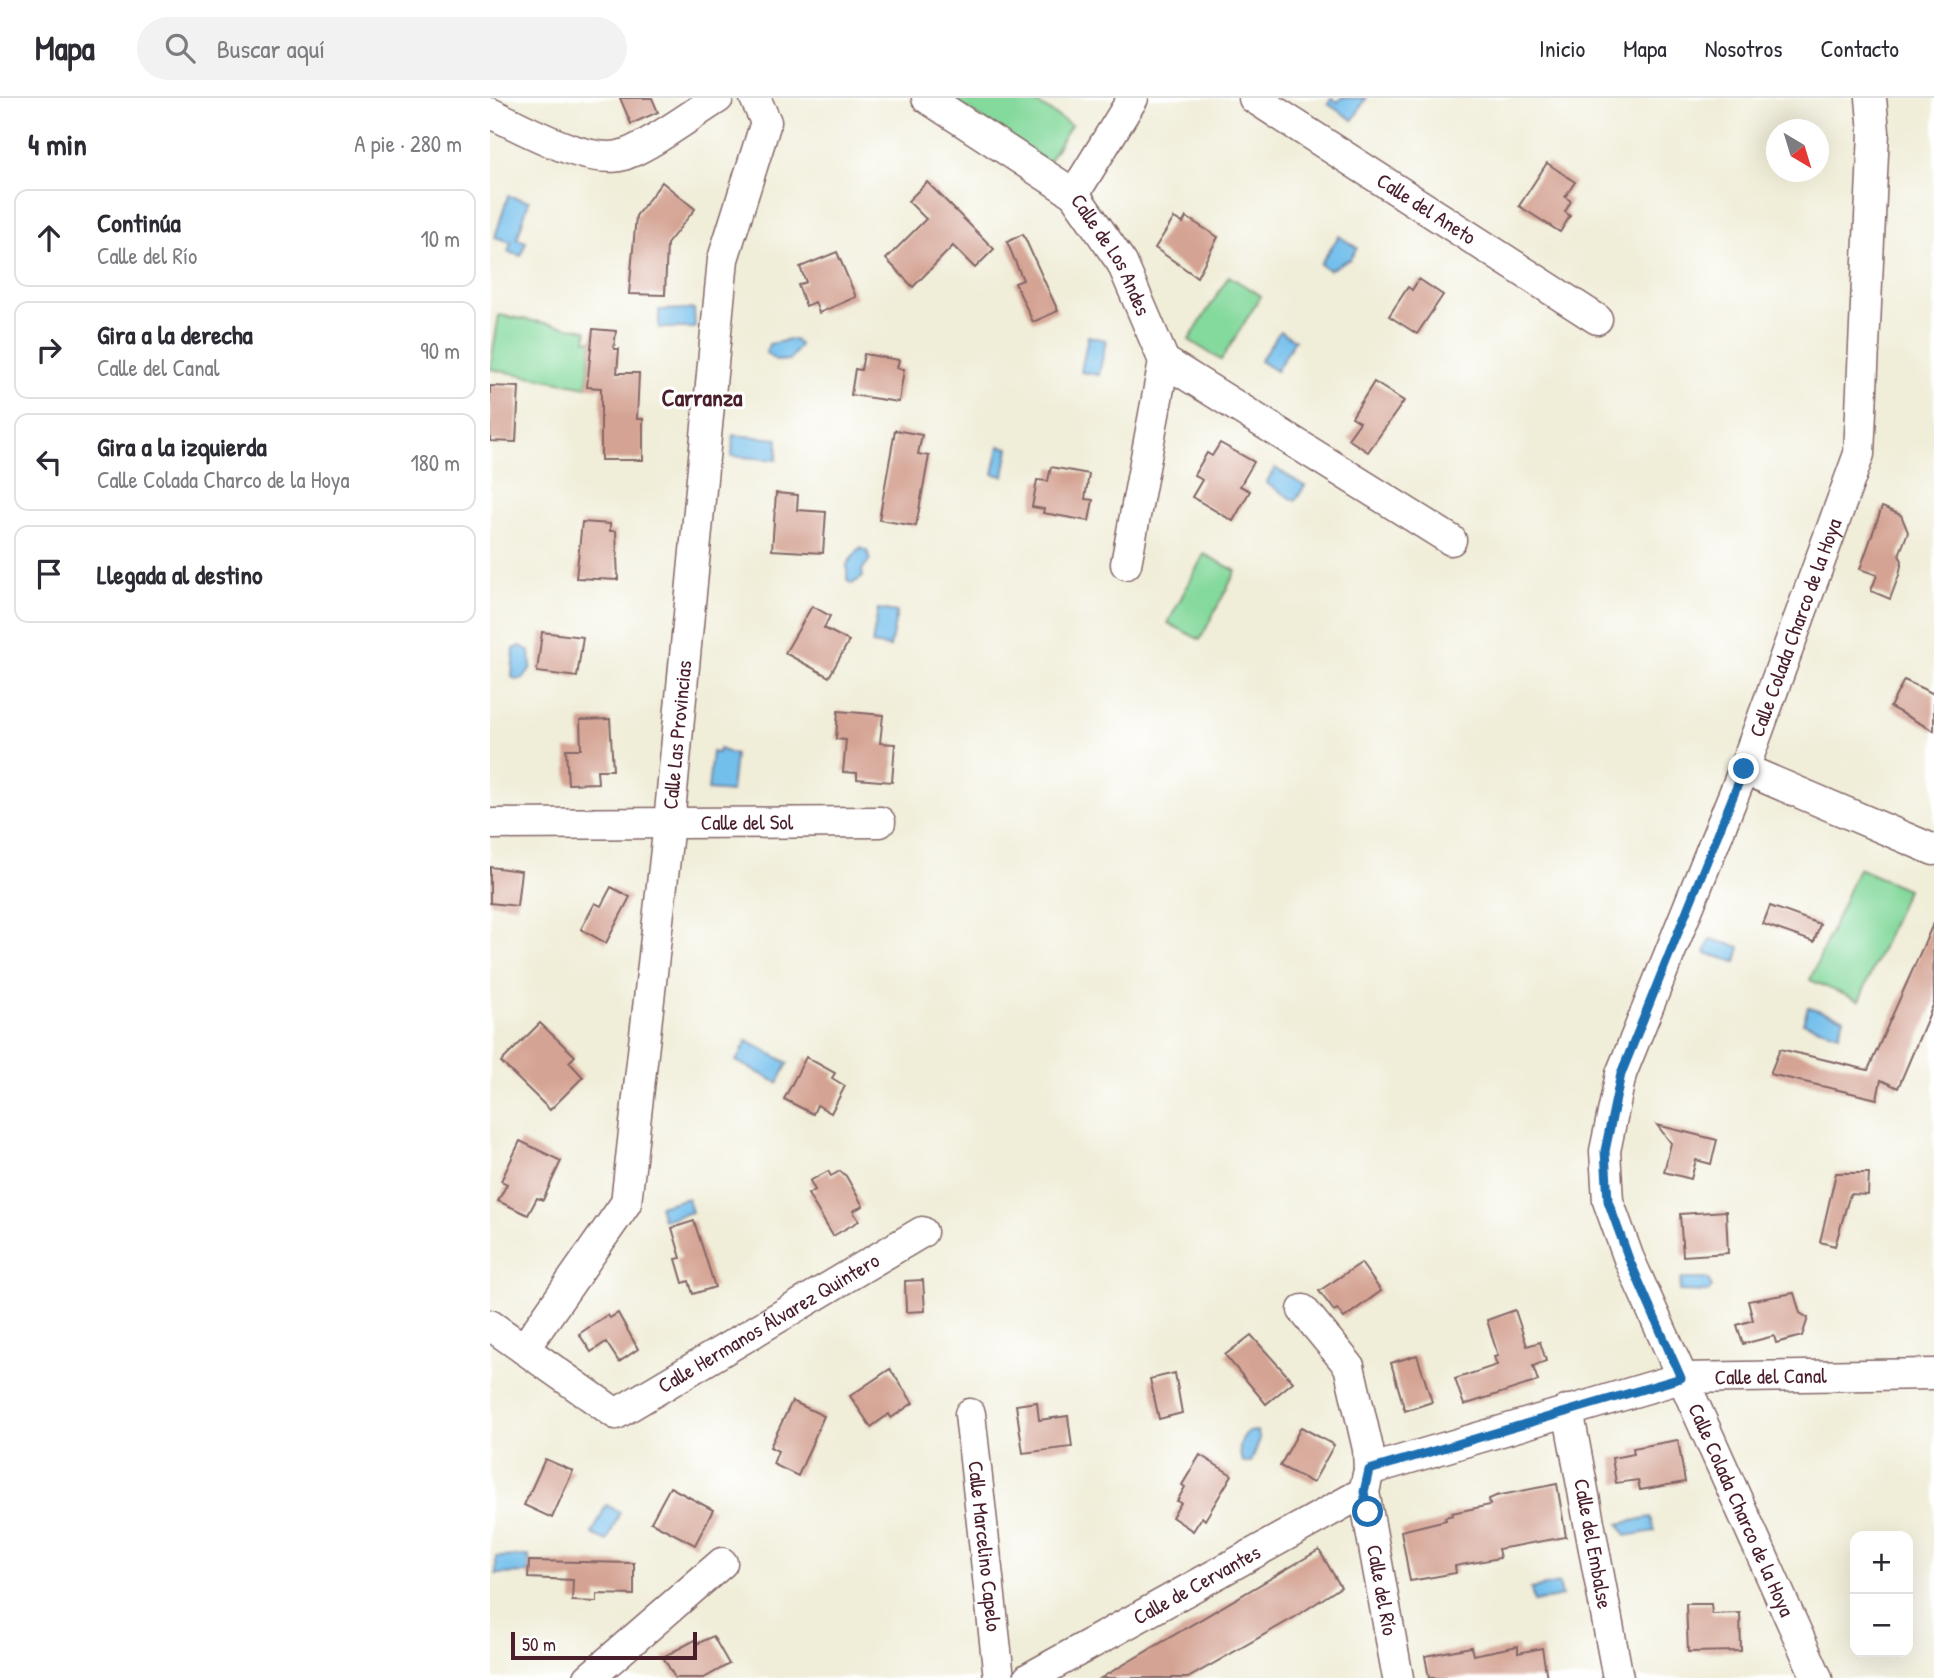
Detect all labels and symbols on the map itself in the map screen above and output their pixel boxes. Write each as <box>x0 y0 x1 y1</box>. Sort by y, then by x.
north arrow <box>1766 119 1829 182</box>
street label: Calle del Aneto <box>1371 166 1482 251</box>
street label: Calle de Los Andes <box>1064 188 1158 320</box>
district label: Carranza <box>662 381 743 413</box>
street label: Calle Colada Charco de la Hoya <box>1742 514 1848 741</box>
street label: Calle Las Provincias <box>655 659 698 811</box>
route end <box>1728 753 1759 784</box>
street label: Calle del Sol <box>701 807 794 837</box>
street label: Calle Hermanos Álvarez Quintero <box>652 1246 885 1400</box>
street label: Calle del Canal <box>1714 1361 1827 1391</box>
street label: Calle Colada Charco de la Hoya <box>1681 1399 1802 1621</box>
street label: Calle Marcelino Capelo <box>961 1459 1009 1633</box>
street label: Calle del Embalse <box>1567 1476 1620 1611</box>
route start <box>1352 1496 1383 1527</box>
street label: Calle de Cervantes <box>1128 1537 1265 1631</box>
street label: Calle del Río <box>1360 1542 1405 1638</box>
scale bar <box>511 1629 696 1661</box>

